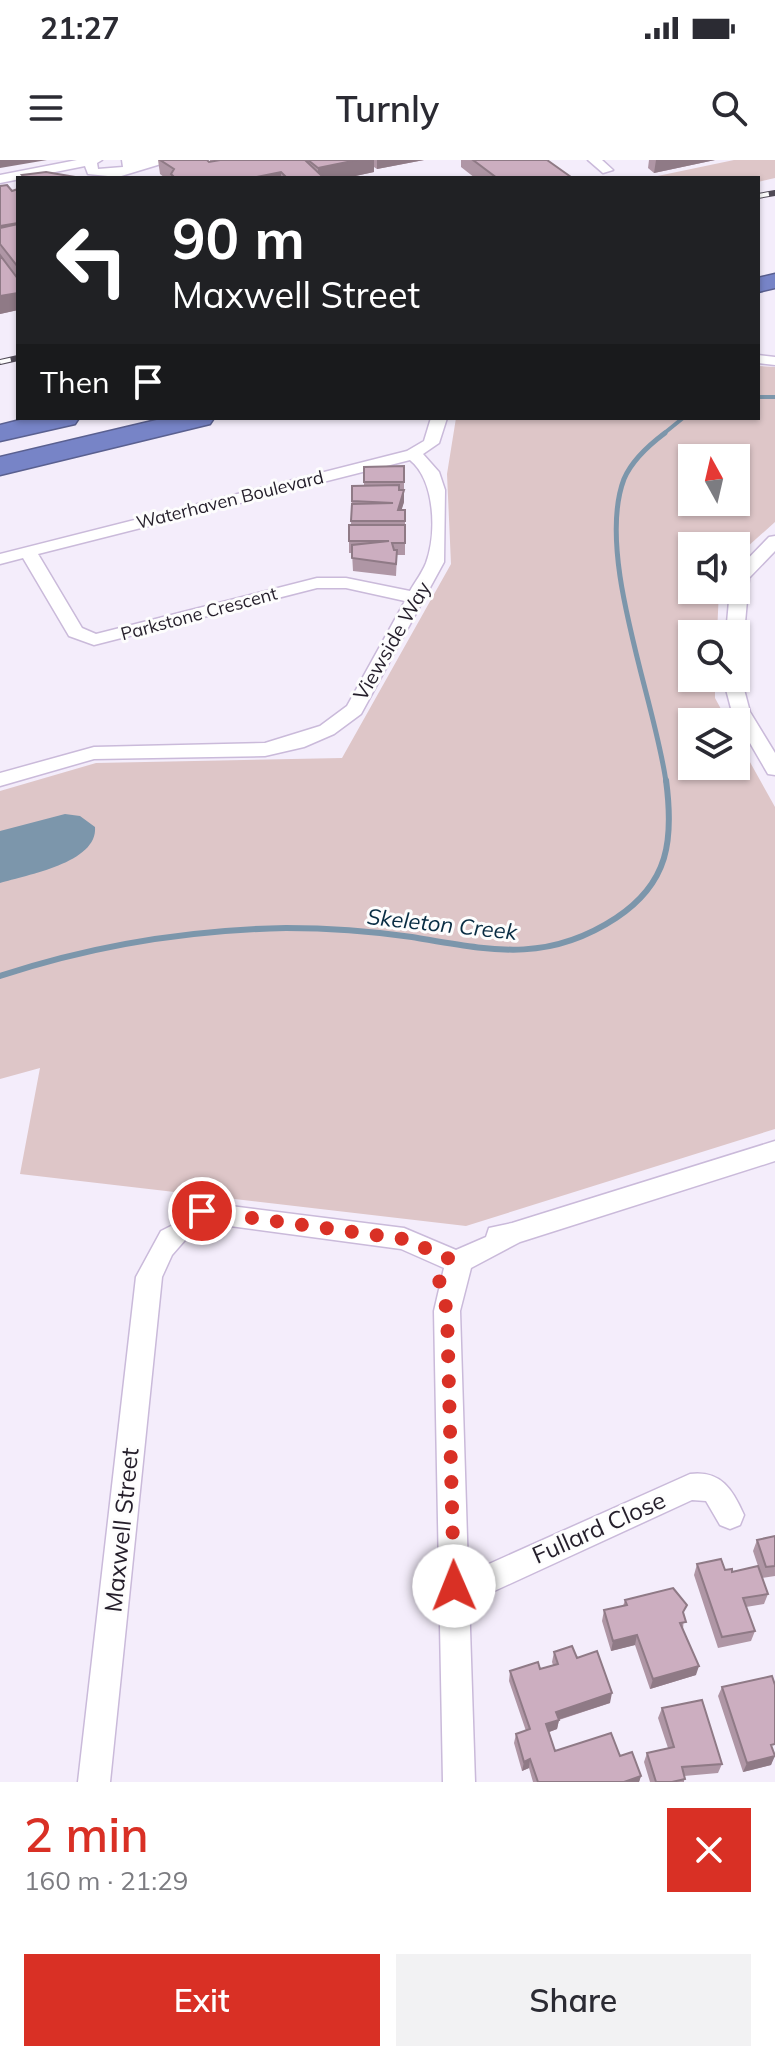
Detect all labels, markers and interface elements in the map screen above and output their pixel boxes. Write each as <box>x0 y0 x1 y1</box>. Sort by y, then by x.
text: 21:27 <box>40 9 119 47</box>
icon: menu <box>24 86 68 130</box>
text: Turnly <box>336 86 439 131</box>
icon: search <box>707 86 751 130</box>
text: 90 m <box>172 203 305 273</box>
icon: left <box>40 208 144 312</box>
text: Maxwell Street <box>172 272 420 317</box>
icon: arrive <box>126 360 170 404</box>
text: Then <box>40 363 110 401</box>
north arrow <box>678 444 750 516</box>
map controls <box>678 444 750 780</box>
street label: Waterhaven Boulevard <box>134 465 326 534</box>
button: sound <box>678 532 750 604</box>
street label: Viewside Way <box>347 577 436 705</box>
street label: Parkstone Crescent <box>118 582 280 645</box>
button: search <box>678 620 750 692</box>
button: layers <box>678 708 750 780</box>
water label: Skeleton Creek <box>366 902 519 946</box>
pin <box>168 1177 236 1245</box>
icon: arrive <box>180 1189 224 1233</box>
street label: Maxwell Street <box>97 1446 145 1614</box>
street label: Fullard Close <box>527 1484 670 1570</box>
position arrow <box>412 1544 496 1628</box>
text: 2 min <box>24 1804 149 1864</box>
button: close <box>667 1808 751 1892</box>
text: 160 m · 21:29 <box>24 1864 188 1897</box>
button: Exit <box>24 1954 380 2046</box>
button: Share <box>396 1954 751 2046</box>

